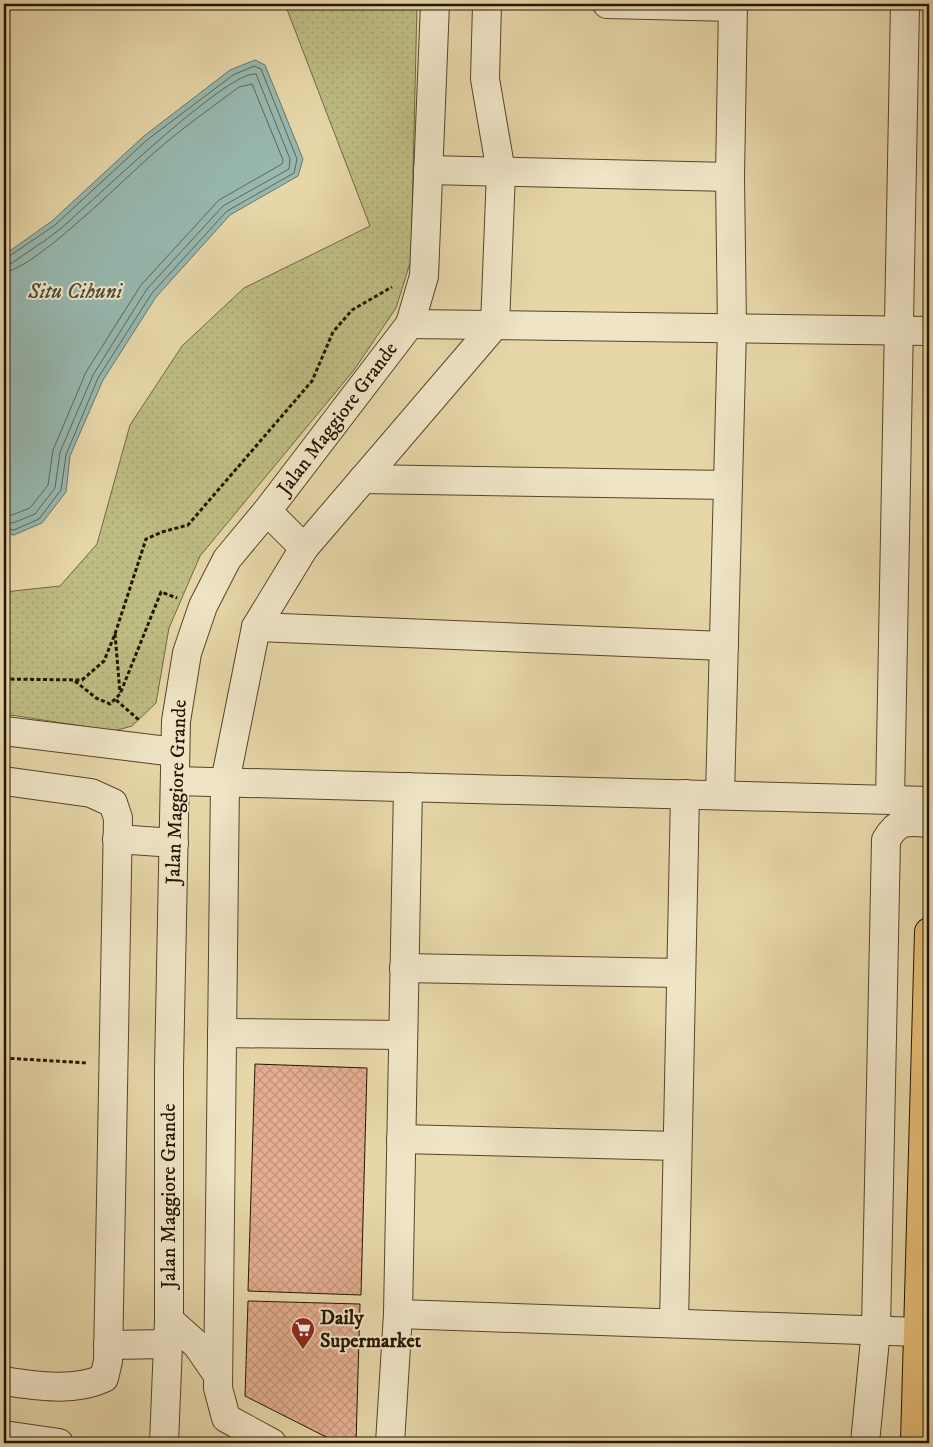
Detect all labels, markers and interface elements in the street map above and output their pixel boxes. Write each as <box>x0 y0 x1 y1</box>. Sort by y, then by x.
water label: Situ Cihuni <box>27 279 123 305</box>
street label: Jalan Maggiore Grande <box>271 338 404 502</box>
street label: Jalan Maggiore Grande <box>161 699 193 887</box>
street label: Jalan Maggiore Grande <box>157 1104 182 1290</box>
place label: Daily Supermarket <box>320 1306 422 1354</box>
supermarket icon: Daily Supermarket <box>290 1316 316 1350</box>

